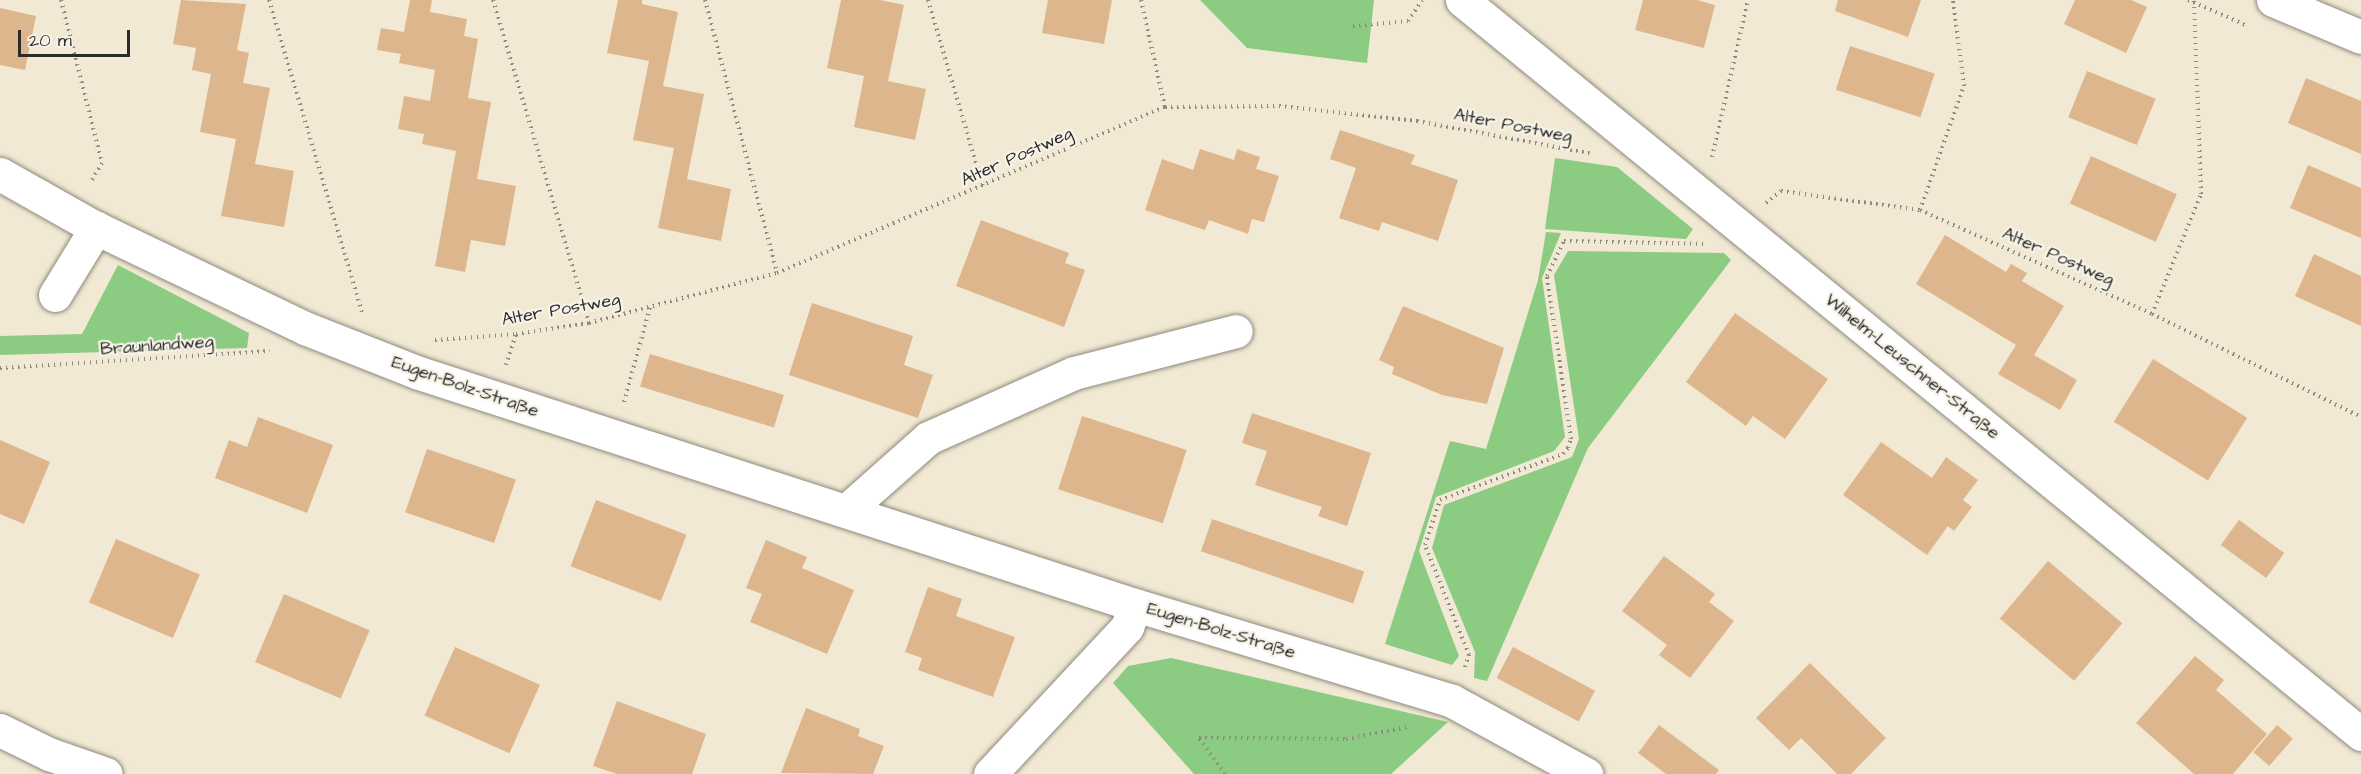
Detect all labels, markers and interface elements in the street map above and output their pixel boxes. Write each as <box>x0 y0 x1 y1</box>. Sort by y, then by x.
scale bar <box>21 18 134 56</box>
text: 20 m <box>29 28 72 53</box>
street label: Alter Postweg <box>1452 104 1574 148</box>
street label: Alter Postweg <box>958 123 1076 191</box>
street label: Alter Postweg <box>1999 223 2117 291</box>
street label: Alter Postweg <box>500 289 622 331</box>
street label: Wilhelm-Leuschner-Straße <box>1820 290 2004 444</box>
street label: Braunlandweg <box>99 331 215 361</box>
street label: Eugen-Bolz-Straße <box>389 352 541 422</box>
street label: Eugen-Bolz-Straße <box>1144 598 1298 664</box>

